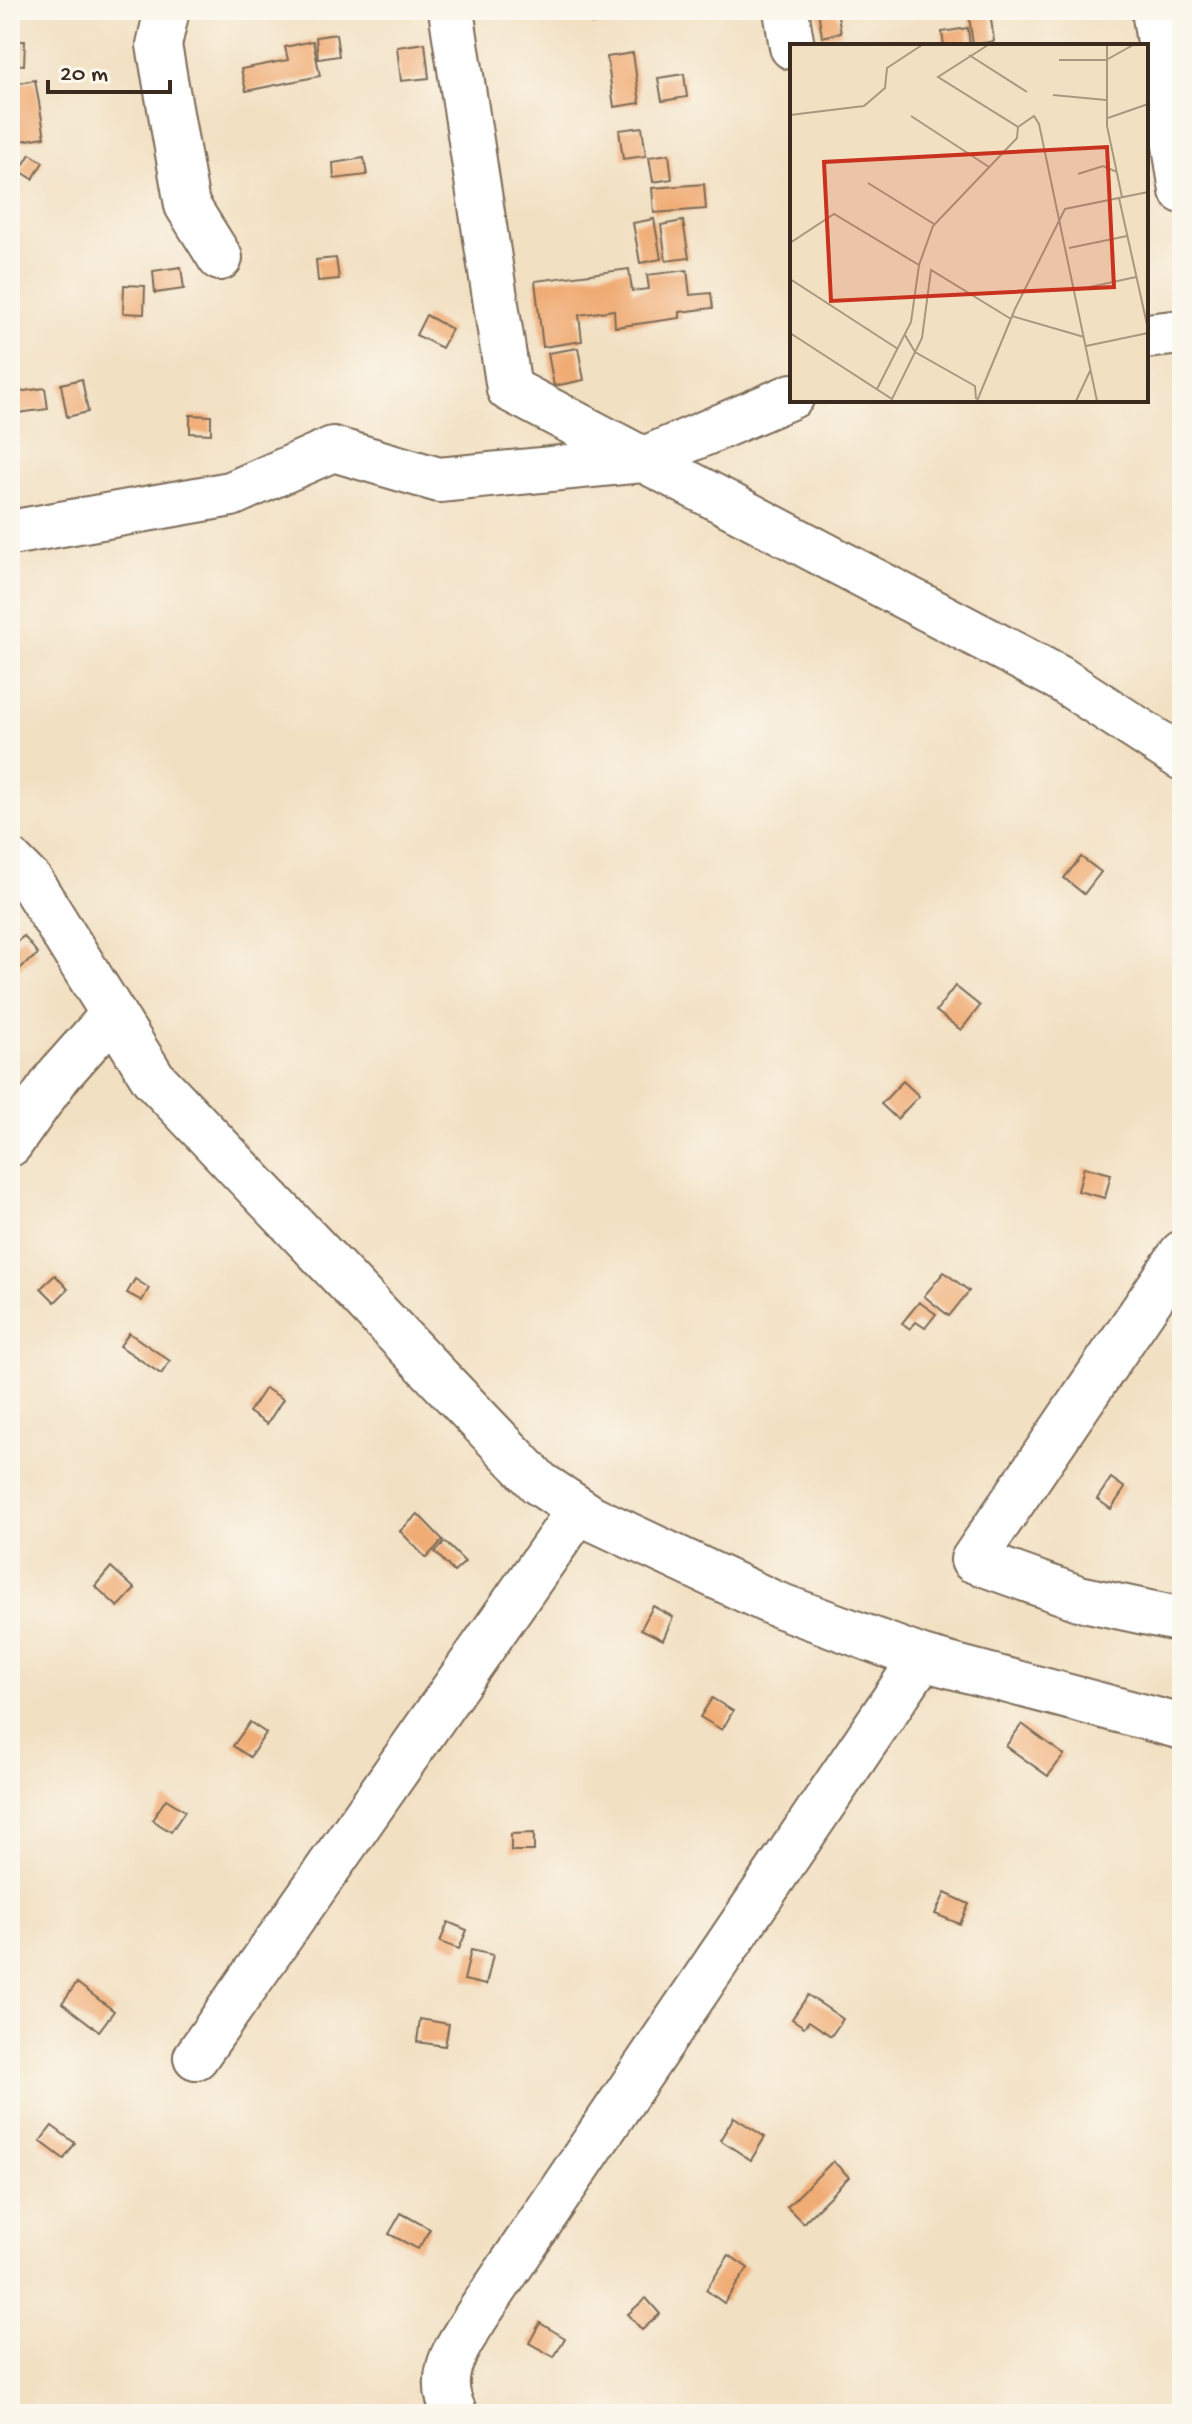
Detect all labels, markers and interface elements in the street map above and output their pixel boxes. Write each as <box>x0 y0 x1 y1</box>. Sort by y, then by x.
scale bar <box>48 44 170 94</box>
inset map <box>790 44 1148 402</box>
text: 20 m <box>60 61 108 90</box>

